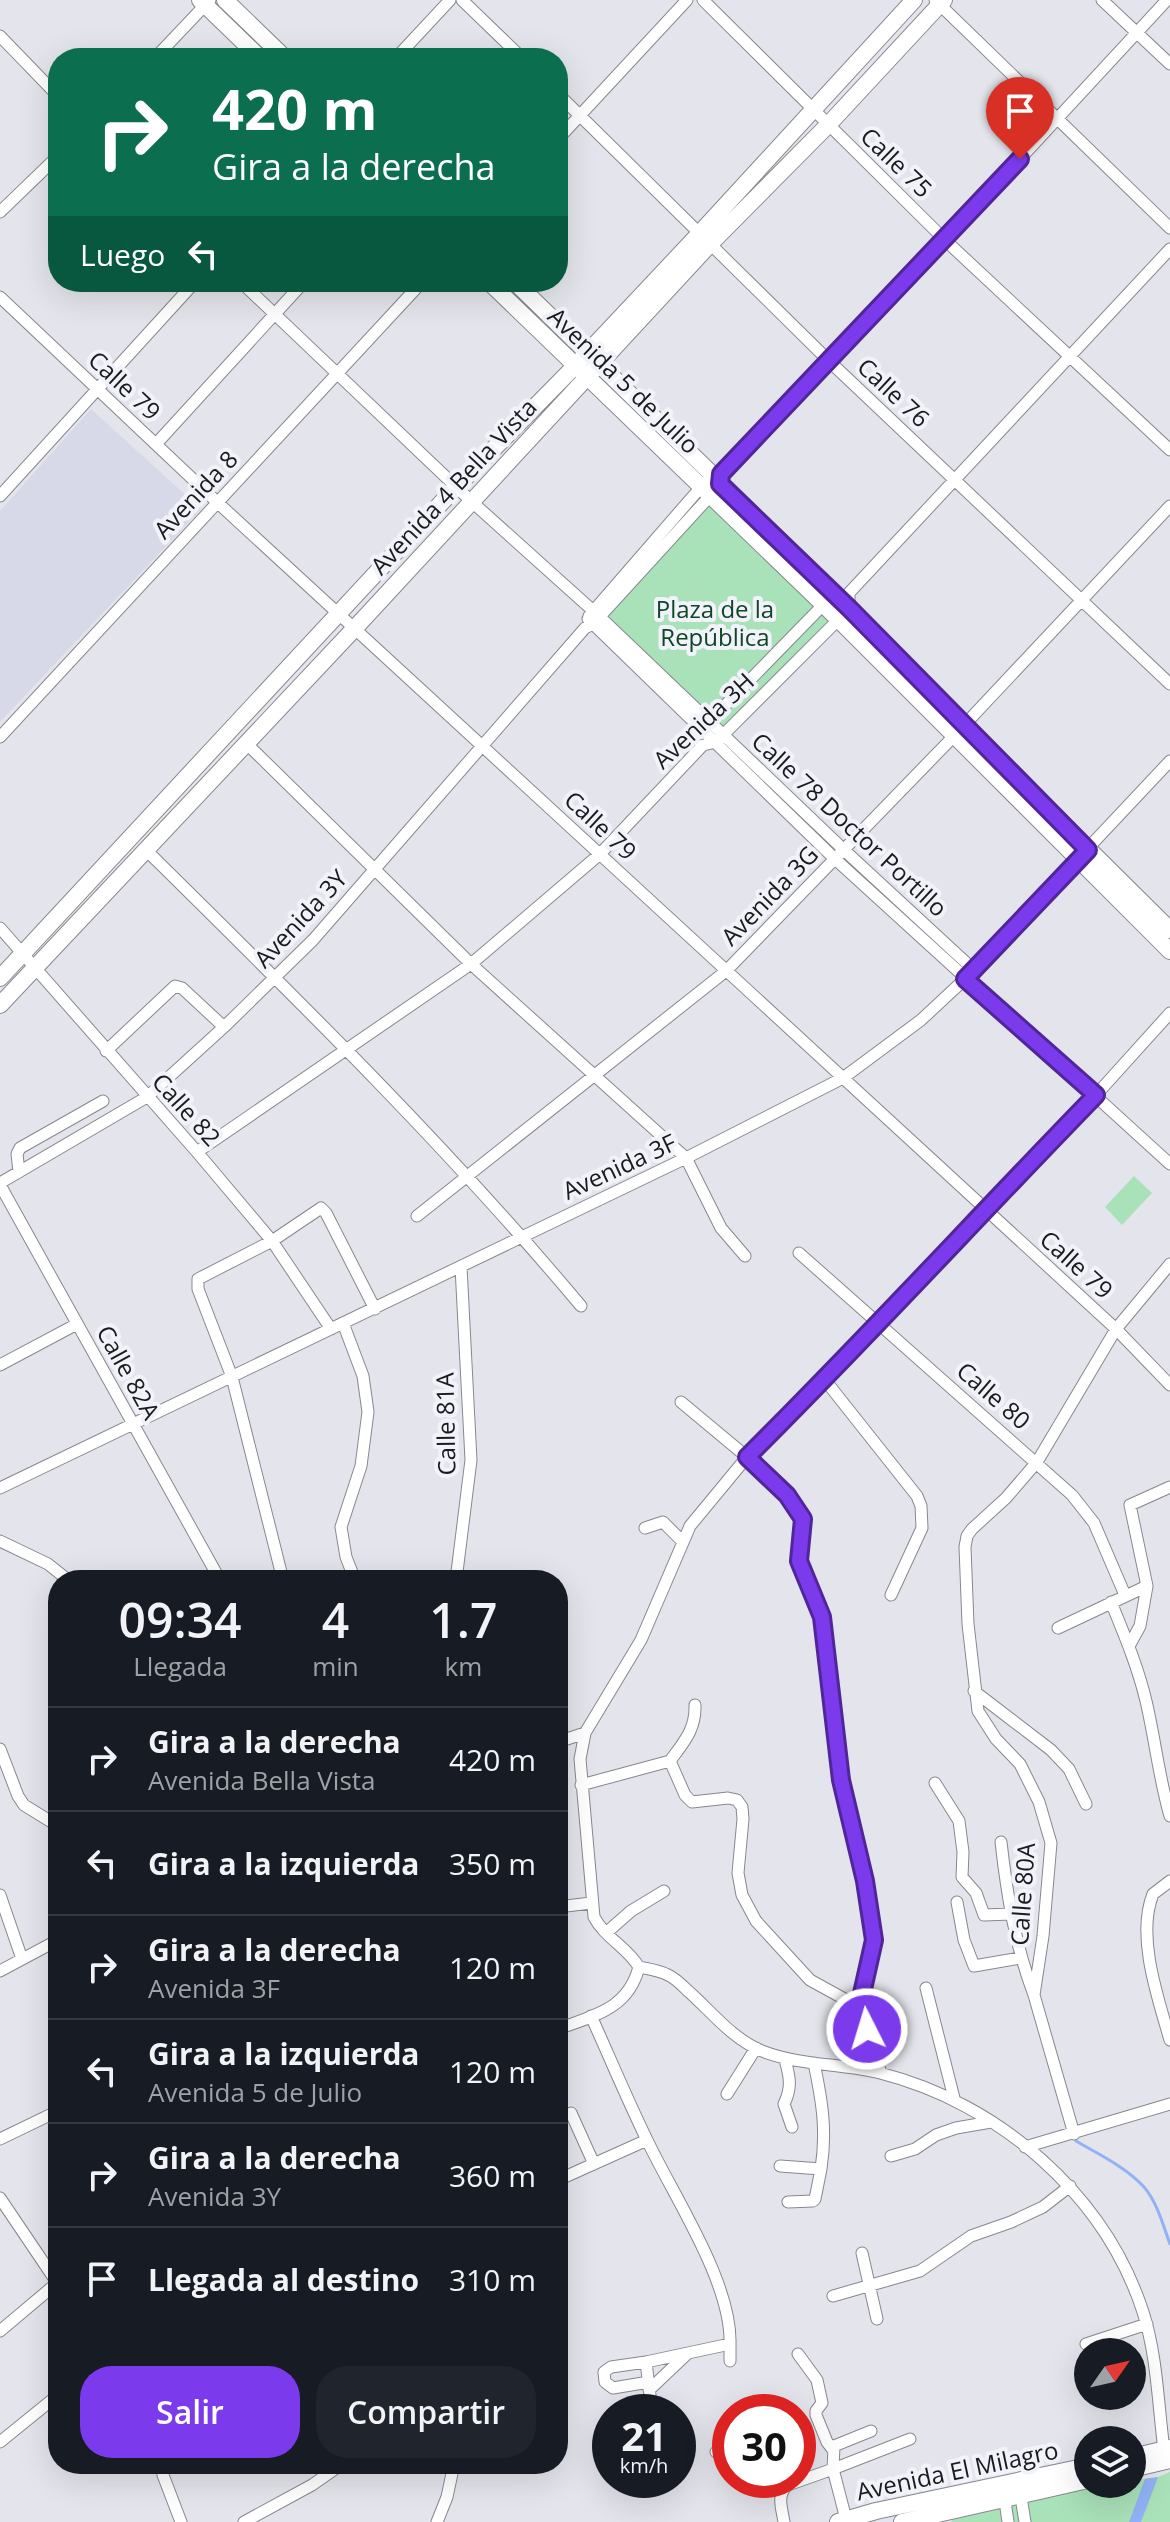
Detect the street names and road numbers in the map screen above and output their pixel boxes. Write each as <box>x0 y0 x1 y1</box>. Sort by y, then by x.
street label: Calle 75 <box>854 120 940 204</box>
street label: Avenida 5 de Julio <box>541 299 707 461</box>
street label: Calle 79 <box>82 343 168 427</box>
street label: Calle 76 <box>851 350 937 434</box>
street label: Avenida 4 Bella Vista <box>363 391 543 581</box>
street label: Avenida 8 <box>146 443 244 545</box>
street label: Avenida 3H <box>645 665 761 775</box>
street label: Calle 78 Doctor Portillo <box>745 725 955 923</box>
street label: Calle 79 <box>558 783 644 867</box>
street label: Avenida 3G <box>713 838 825 952</box>
street label: Avenida 3Y <box>246 861 354 974</box>
street label: Calle 82 <box>145 1065 229 1153</box>
street label: Avenida 3F <box>557 1125 681 1207</box>
street label: Calle 79 <box>1033 1222 1121 1306</box>
street label: Calle 82A <box>90 1319 169 1426</box>
street label: Calle 80 <box>950 1354 1038 1436</box>
street label: Calle 81A <box>428 1371 462 1476</box>
street label: Calle 80A <box>1002 1841 1042 1946</box>
street label: Avenida El Milagro <box>853 2432 1061 2508</box>

